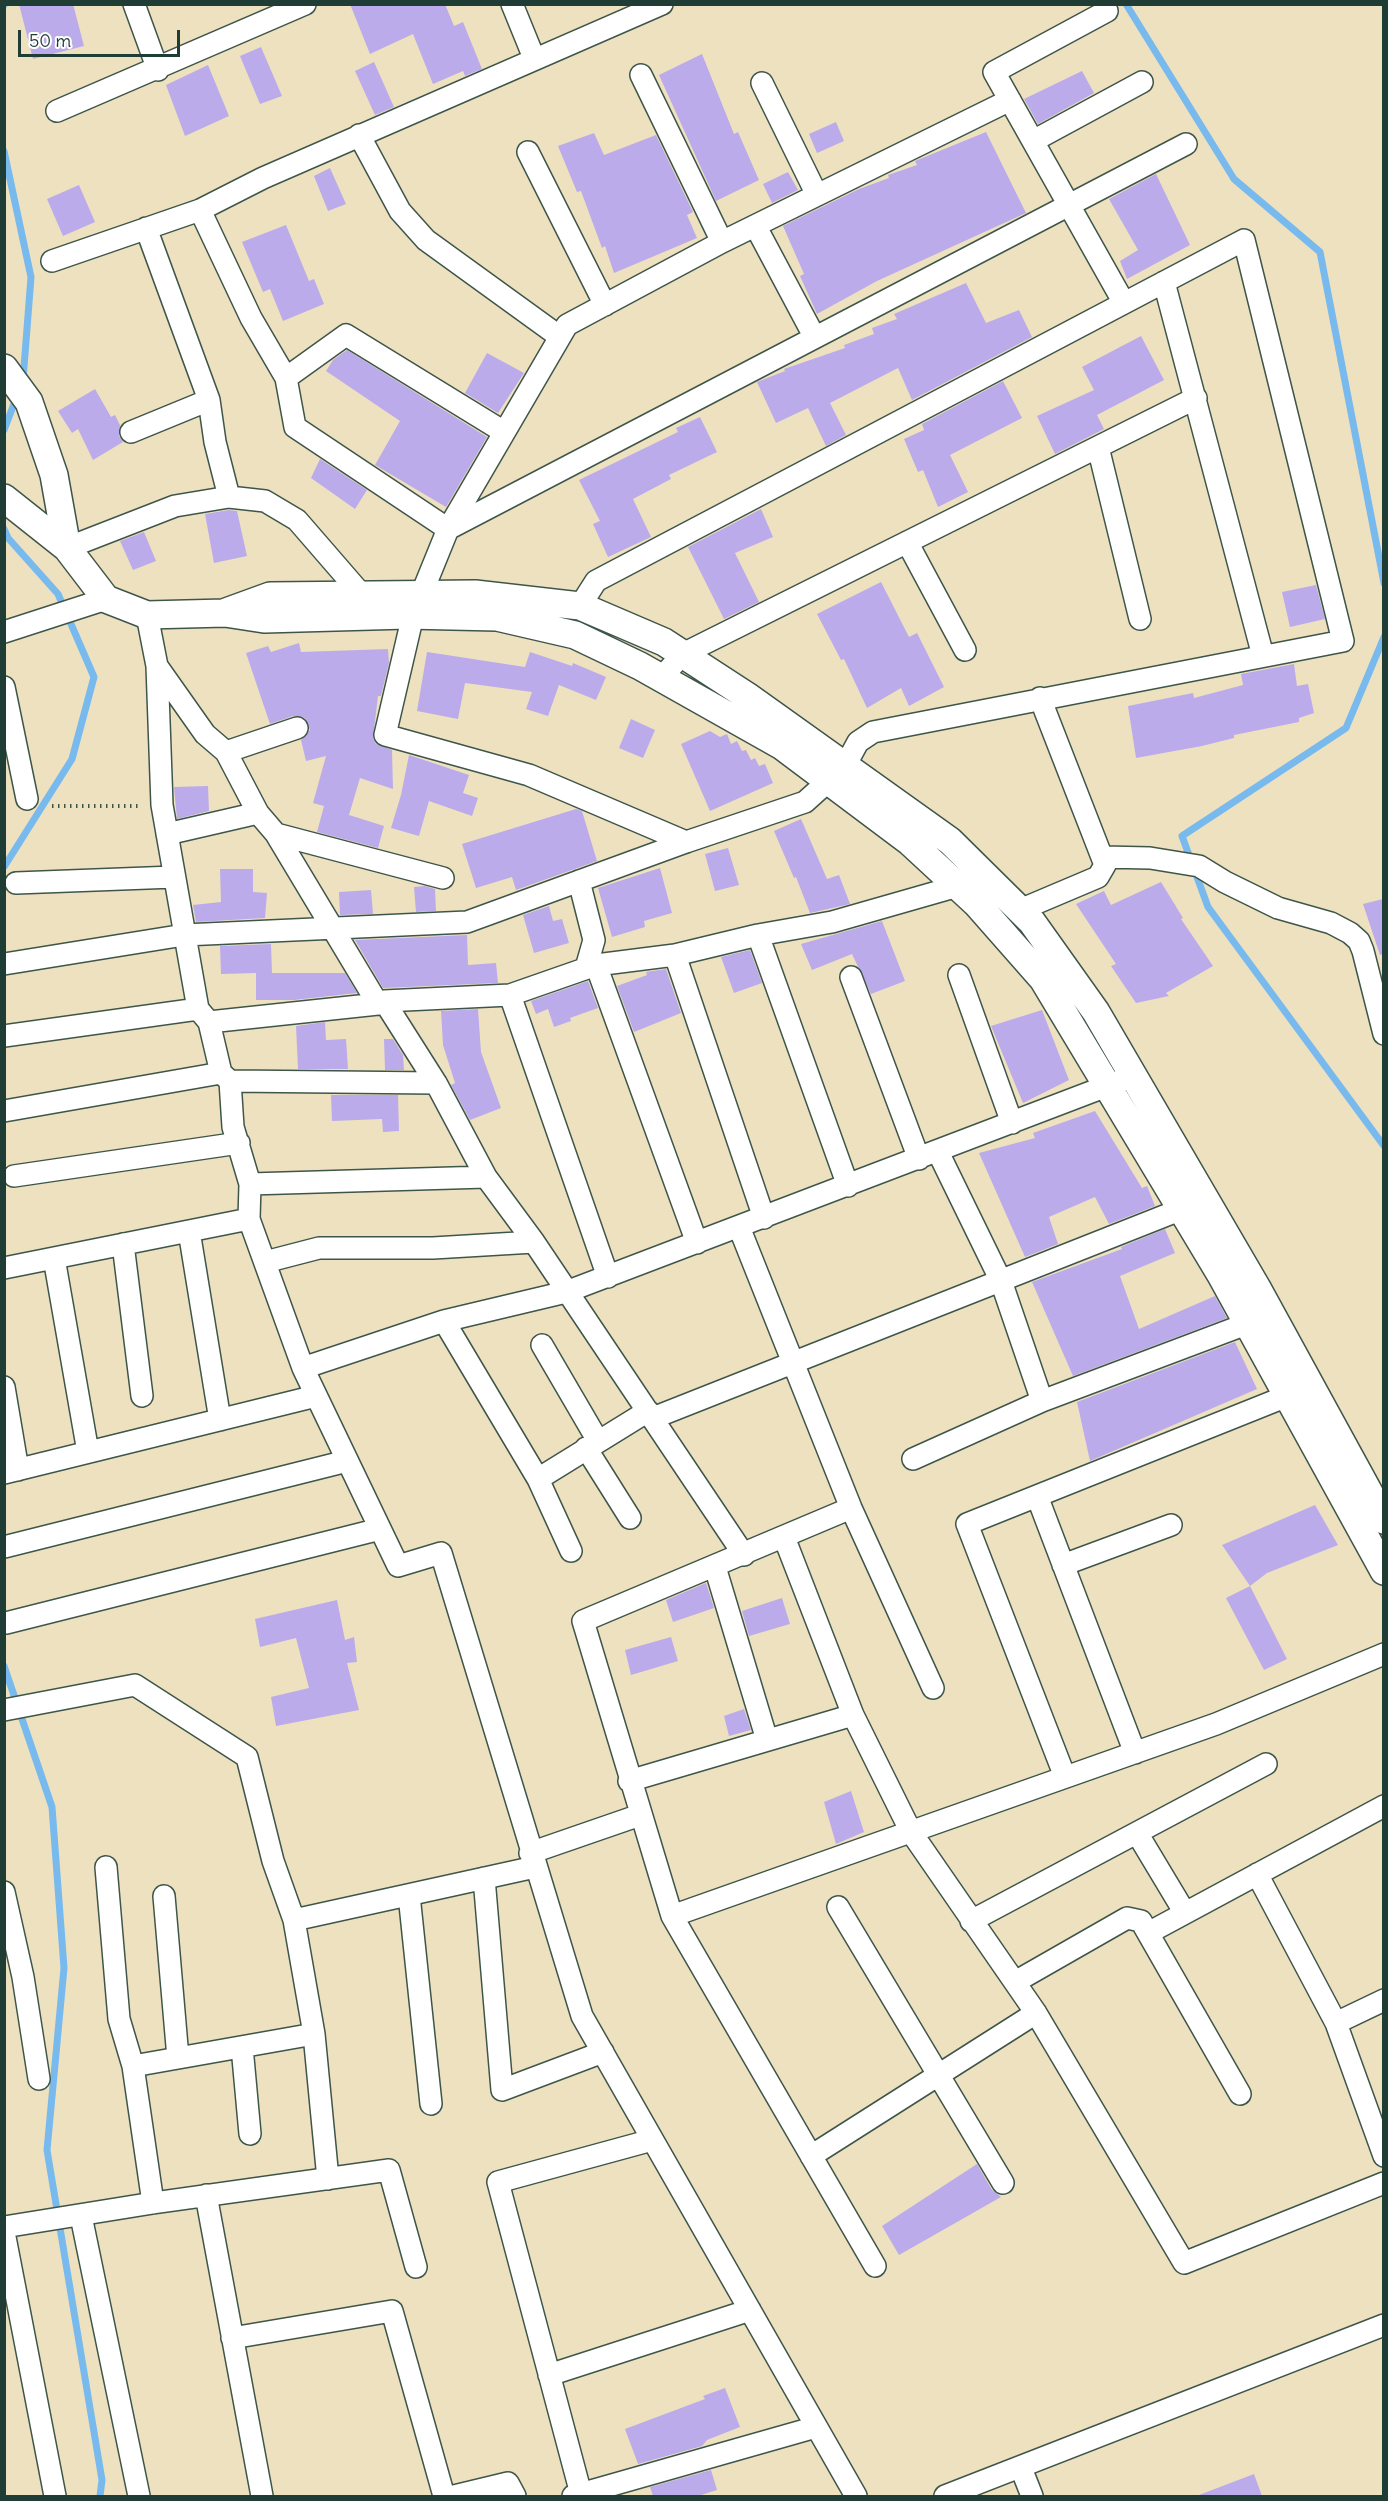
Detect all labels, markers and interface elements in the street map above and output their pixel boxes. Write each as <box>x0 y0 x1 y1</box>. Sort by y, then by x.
scale bar <box>21 18 183 56</box>
text: 50 m <box>29 29 71 52</box>

